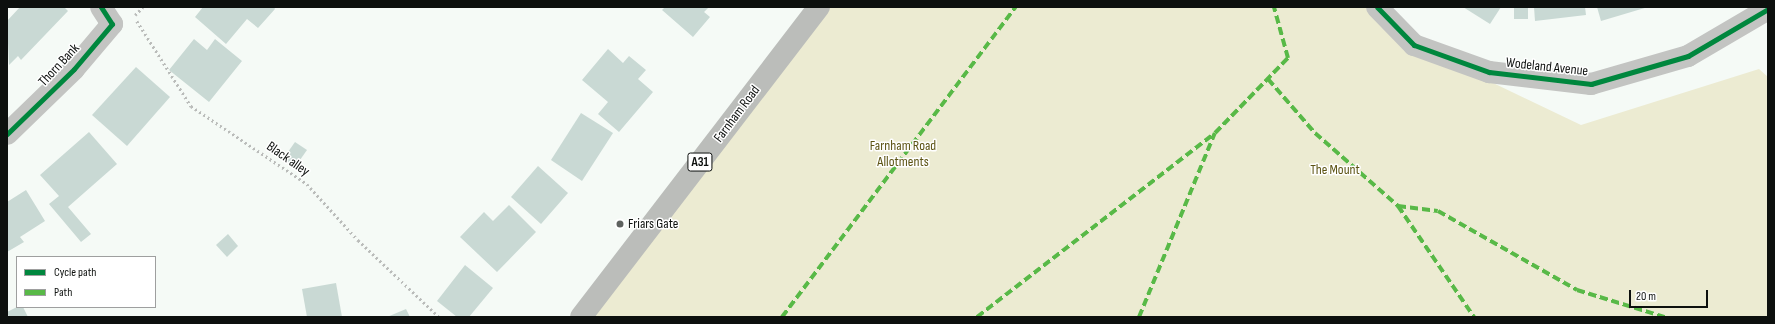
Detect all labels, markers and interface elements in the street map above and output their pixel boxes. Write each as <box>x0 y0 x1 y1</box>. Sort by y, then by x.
street label: Thorn Bank <box>35 40 83 90</box>
street label: Wodeland Avenue <box>1505 54 1589 80</box>
street label: Farnham Road <box>710 82 764 146</box>
street label: Black alley <box>263 138 313 180</box>
park label: Farnham Road Allotments <box>870 138 936 170</box>
road number: A31 <box>687 151 713 173</box>
park label: The Mount <box>1310 162 1360 178</box>
place label: Friars Gate <box>628 216 678 232</box>
marker: Friars Gate <box>615 219 625 229</box>
legend <box>16 256 156 308</box>
text: Cycle path <box>54 265 96 280</box>
scale bar <box>1631 282 1710 308</box>
text: Path <box>54 285 72 300</box>
text: 20 m <box>1636 289 1656 304</box>

